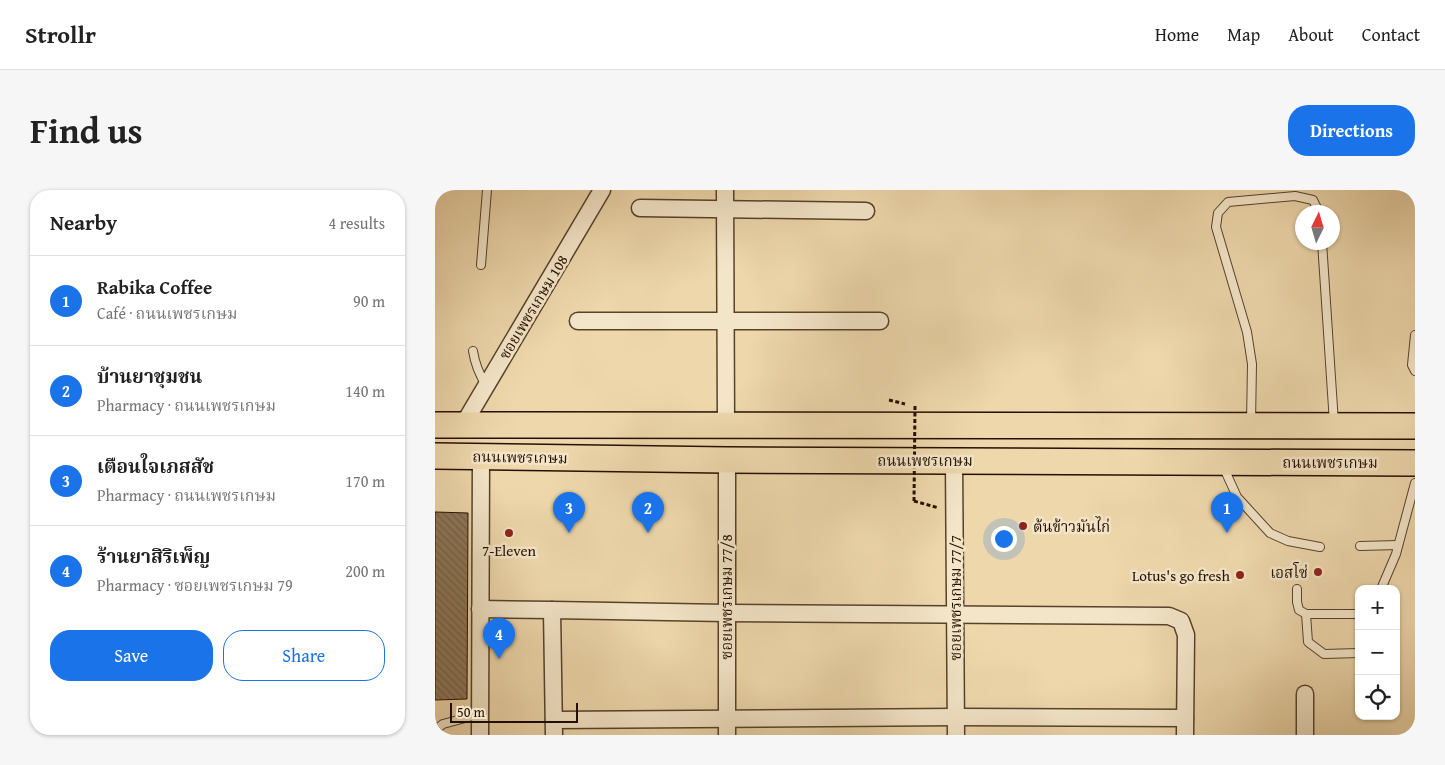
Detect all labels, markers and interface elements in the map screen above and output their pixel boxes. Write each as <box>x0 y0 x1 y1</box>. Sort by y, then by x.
text: Strollr <box>25 17 96 52</box>
text: Home <box>1155 21 1199 48</box>
text: Map <box>1227 21 1260 48</box>
text: About <box>1288 21 1334 48</box>
text: Contact <box>1362 21 1420 48</box>
text: Find us <box>30 105 143 156</box>
button: Directions <box>1288 105 1415 156</box>
north arrow <box>1295 205 1340 250</box>
text: Nearby <box>50 207 117 238</box>
text: 4 results <box>328 211 385 235</box>
street label: ซอยเพชรเกษม 108 <box>494 251 572 363</box>
text: Rabika Coffee <box>97 273 212 301</box>
text: 1 <box>62 289 70 313</box>
text: 90 m <box>353 289 385 313</box>
text: Café · ถนนเพชรเกษม <box>97 301 237 325</box>
text: บ้านยาชุมชน <box>97 362 202 390</box>
text: 2 <box>62 379 70 403</box>
text: 140 m <box>345 379 385 403</box>
text: Pharmacy · ถนนเพชรเกษม <box>97 393 276 417</box>
street label: ถนนเพชรเกษม <box>472 446 568 468</box>
street label: ถนนเพชรเกษม <box>877 450 973 471</box>
text: เตือนใจเภสสัช <box>97 452 214 480</box>
street label: ถนนเพชรเกษม <box>1282 452 1378 473</box>
text: 3 <box>62 469 70 493</box>
text: 170 m <box>345 469 385 493</box>
text: Pharmacy · ถนนเพชรเกษม <box>97 483 276 507</box>
pin: 3 <box>553 492 585 533</box>
pin: 2 <box>632 492 664 533</box>
pin: 1 <box>1211 492 1243 533</box>
place label: ต้นข้าวมันไก่ <box>1033 516 1110 537</box>
marker: ต้นข้าวมันไก่ <box>1017 520 1029 532</box>
your location <box>991 526 1017 552</box>
marker: 7-Eleven <box>503 527 515 539</box>
street label: ซอยเพชรเกษม 77/8 <box>716 534 737 660</box>
street label: ซอยเพชรเกษม 77/7 <box>945 535 966 661</box>
place label: 7-Eleven <box>482 540 536 561</box>
text: ร้านยาสิริเพ็ญ <box>97 542 210 570</box>
text: 4 <box>62 559 70 583</box>
text: 200 m <box>345 559 385 583</box>
place label: เอสโซ่ <box>1270 562 1308 583</box>
place label: Lotus's go fresh <box>1132 565 1231 586</box>
marker: เอสโซ่ <box>1312 566 1324 578</box>
marker: Lotus's go fresh <box>1234 569 1246 581</box>
text: Pharmacy · ซอยเพชรเกษม 79 <box>97 573 293 597</box>
map controls <box>1355 585 1400 720</box>
button: + <box>1355 585 1400 630</box>
pin: 4 <box>483 618 515 659</box>
button: Save <box>50 630 213 681</box>
button: Share <box>223 630 385 681</box>
button: − <box>1355 630 1400 675</box>
button: locate <box>1355 675 1400 720</box>
scale bar <box>450 700 577 723</box>
text: 50 m <box>457 702 485 722</box>

